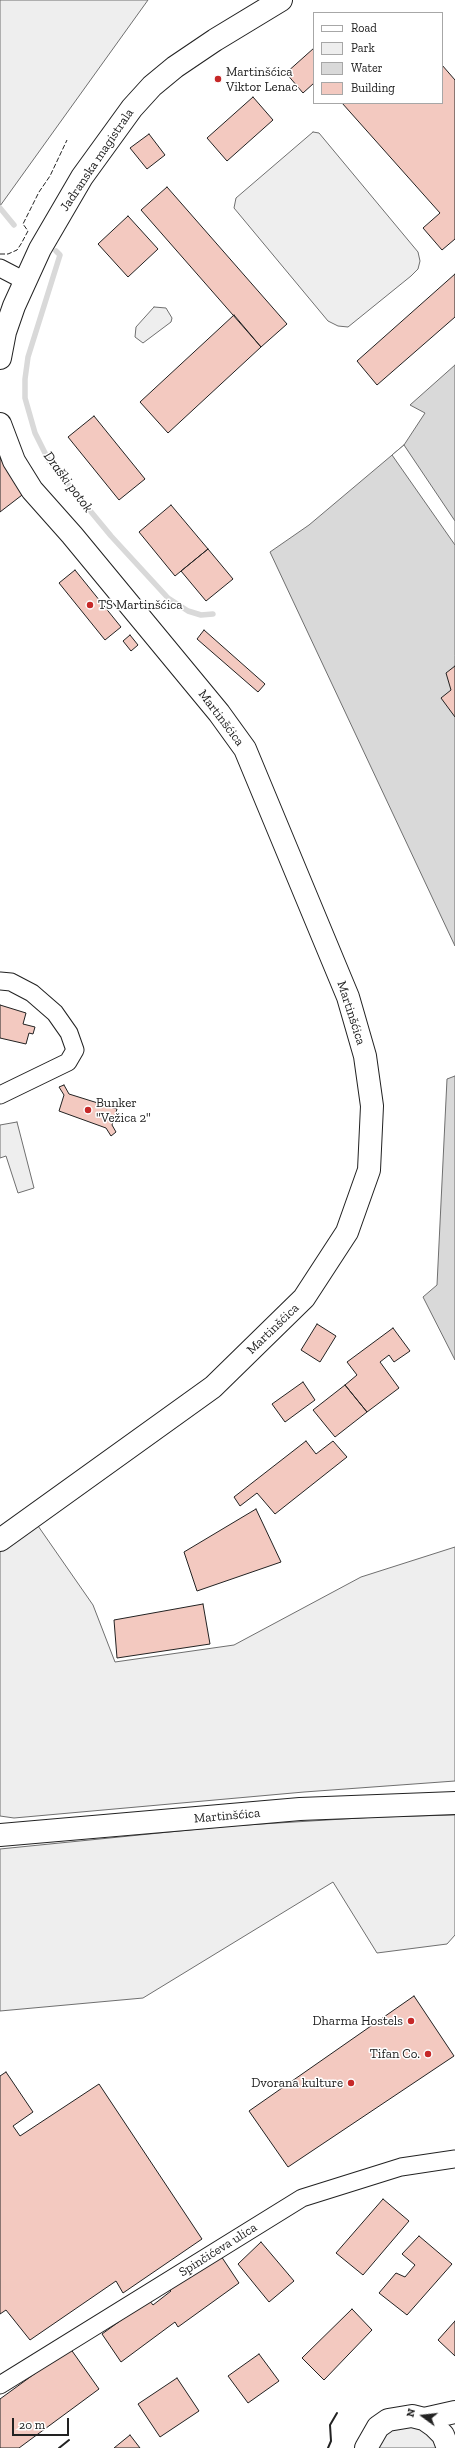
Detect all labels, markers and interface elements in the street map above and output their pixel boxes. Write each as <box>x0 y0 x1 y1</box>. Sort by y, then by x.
legend <box>313 12 443 104</box>
text: Road <box>351 21 377 35</box>
text: Park <box>351 41 375 55</box>
text: Water <box>351 61 383 75</box>
place label: Martinšćica Viktor Lenac <box>226 64 297 95</box>
marker: Martinšćica Viktor Lenac <box>213 74 223 84</box>
text: Building <box>351 81 395 95</box>
street label: Jadranska magistrala <box>57 106 137 214</box>
water label: Draški potok <box>40 448 96 516</box>
place label: TS Martinšćica <box>98 597 183 613</box>
marker: TS Martinšćica <box>85 600 95 610</box>
street label: Martinšćica <box>195 687 247 749</box>
street label: Martinšćica <box>333 979 369 1047</box>
place label: Bunker "Vežica 2" <box>96 1095 151 1126</box>
marker: Bunker "Vežica 2" <box>83 1105 93 1115</box>
street label: Martinšćica <box>244 1300 302 1358</box>
street label: Martinšćica <box>193 1805 261 1827</box>
place label: Dharma Hostels <box>313 2013 403 2029</box>
marker: Dharma Hostels <box>406 2016 416 2026</box>
place label: Tifan Co. <box>370 2046 420 2062</box>
marker: Tifan Co. <box>423 2049 433 2059</box>
place label: Dvorana kulture <box>251 2075 343 2091</box>
marker: Dvorana kulture <box>346 2078 356 2088</box>
street label: Spinčićeva ulica <box>176 2220 260 2280</box>
north arrow <box>403 2396 443 2436</box>
text: N <box>404 2407 418 2418</box>
scale bar <box>14 2410 71 2436</box>
text: 20 m <box>19 2418 45 2432</box>

